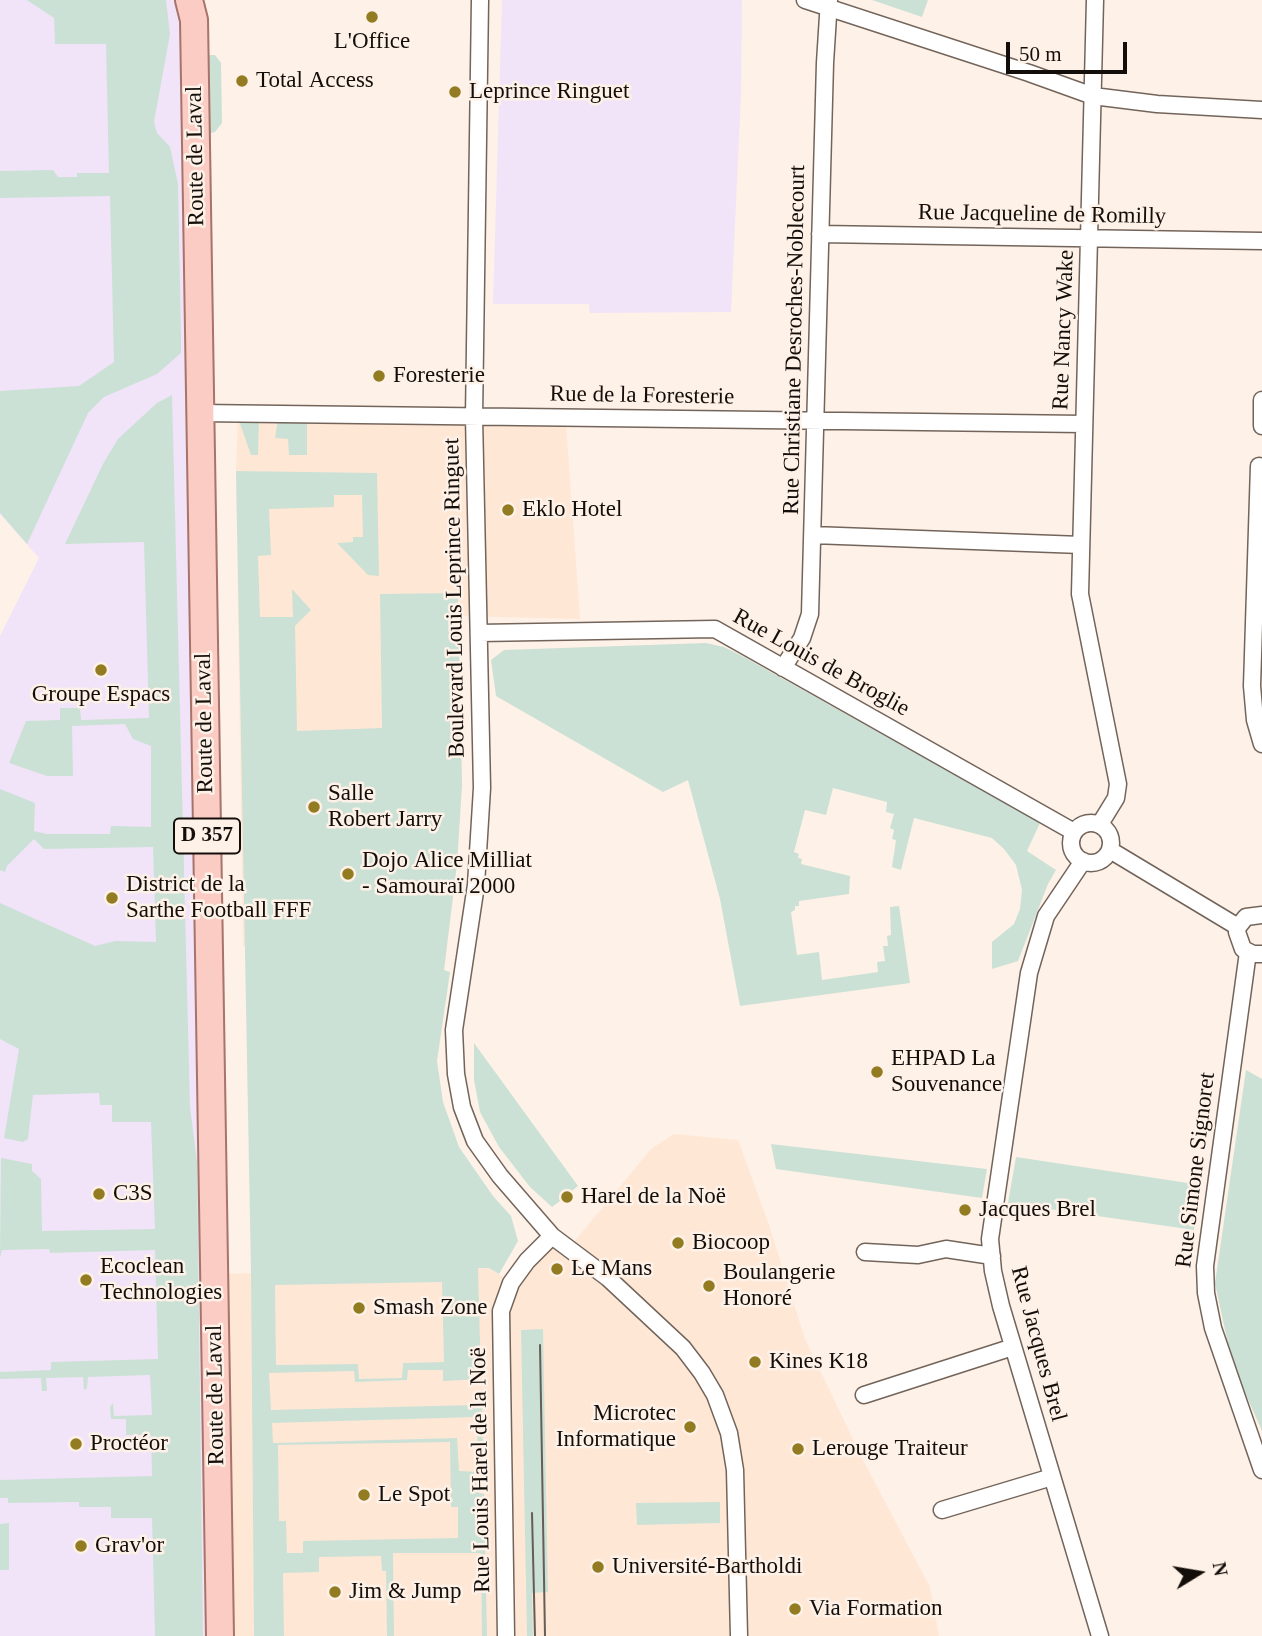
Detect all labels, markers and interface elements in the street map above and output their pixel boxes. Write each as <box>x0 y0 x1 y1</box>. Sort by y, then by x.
marker: L'Office <box>364 9 380 25</box>
place label: L'Office <box>334 28 410 56</box>
scale bar <box>1010 28 1131 72</box>
text: 50 m <box>1019 42 1062 66</box>
place label: Total Access <box>256 67 374 95</box>
marker: Total Access <box>234 73 250 89</box>
place label: Leprince Ringuet <box>469 78 629 106</box>
marker: Leprince Ringuet <box>447 84 463 100</box>
street label: Route de Laval <box>181 86 211 226</box>
street label: Rue Christiane Desroches-Noblecourt <box>778 165 812 515</box>
street label: Rue Jacqueline de Romilly <box>918 199 1166 231</box>
street label: Rue Nancy Wake <box>1047 249 1081 411</box>
place label: Foresterie <box>393 362 485 390</box>
marker: Foresterie <box>371 368 387 384</box>
street label: Rue de la Foresterie <box>549 381 735 411</box>
street label: Boulevard Louis Leprince Ringuet <box>438 438 472 758</box>
place label: Eklo Hotel <box>522 496 622 524</box>
marker: Eklo Hotel <box>500 502 516 518</box>
street label: Rue Louis de Broglie <box>728 603 914 723</box>
street label: Route de Laval <box>190 653 220 793</box>
marker: Groupe Espacs <box>93 662 109 678</box>
place label: Groupe Espacs <box>32 681 170 709</box>
place label: Salle Robert Jarry <box>328 780 442 834</box>
marker: Salle Robert Jarry <box>306 799 322 815</box>
road number: D 357 <box>174 818 240 854</box>
place label: Dojo Alice Milliat - Samouraï 2000 <box>362 847 532 901</box>
marker: Dojo Alice Milliat - Samouraï 2000 <box>340 866 356 882</box>
place label: District de la Sarthe Football FFF <box>126 871 311 925</box>
marker: District de la Sarthe Football FFF <box>104 890 120 906</box>
place label: EHPAD La Souvenance <box>891 1045 1002 1099</box>
marker: EHPAD La Souvenance <box>869 1064 885 1080</box>
street label: Rue Simone Signoret <box>1170 1071 1222 1269</box>
place label: C3S <box>113 1180 153 1208</box>
place label: Harel de la Noë <box>581 1183 726 1211</box>
marker: C3S <box>91 1186 107 1202</box>
marker: Harel de la Noë <box>559 1189 575 1205</box>
place label: Jacques Brel <box>979 1196 1096 1224</box>
marker: Jacques Brel <box>957 1202 973 1218</box>
place label: Biocoop <box>692 1229 770 1257</box>
marker: Biocoop <box>670 1235 686 1251</box>
place label: Ecoclean Technologies <box>100 1253 222 1307</box>
place label: Le Mans <box>571 1255 652 1283</box>
place label: Boulangerie Honoré <box>723 1259 835 1313</box>
marker: Le Mans <box>549 1261 565 1277</box>
street label: Rue Jacques Brel <box>1004 1263 1072 1425</box>
marker: Ecoclean Technologies <box>78 1272 94 1288</box>
marker: Boulangerie Honoré <box>701 1278 717 1294</box>
place label: Smash Zone <box>373 1294 487 1322</box>
marker: Smash Zone <box>351 1300 367 1316</box>
street label: Route de Laval <box>201 1325 231 1465</box>
street label: Rue Louis Harel de la Noë <box>465 1347 497 1593</box>
place label: Kines K18 <box>769 1348 868 1376</box>
marker: Kines K18 <box>747 1354 763 1370</box>
place label: Microtec Informatique <box>556 1400 676 1454</box>
marker: Microtec Informatique <box>682 1419 698 1435</box>
place label: Proctéor <box>90 1430 168 1458</box>
place label: Lerouge Traiteur <box>812 1435 968 1463</box>
marker: Proctéor <box>68 1436 84 1452</box>
marker: Lerouge Traiteur <box>790 1441 806 1457</box>
place label: Le Spot <box>378 1481 450 1509</box>
marker: Le Spot <box>356 1487 372 1503</box>
place label: Grav'or <box>95 1532 164 1560</box>
marker: Grav'or <box>73 1538 89 1554</box>
north arrow <box>1164 1538 1234 1608</box>
place label: Université-Bartholdi <box>612 1553 802 1581</box>
marker: Université-Bartholdi <box>590 1559 606 1575</box>
text: N <box>1208 1560 1232 1578</box>
place label: Jim & Jump <box>349 1578 461 1606</box>
marker: Jim & Jump <box>327 1584 343 1600</box>
place label: Via Formation <box>809 1595 942 1623</box>
marker: Via Formation <box>787 1601 803 1617</box>

